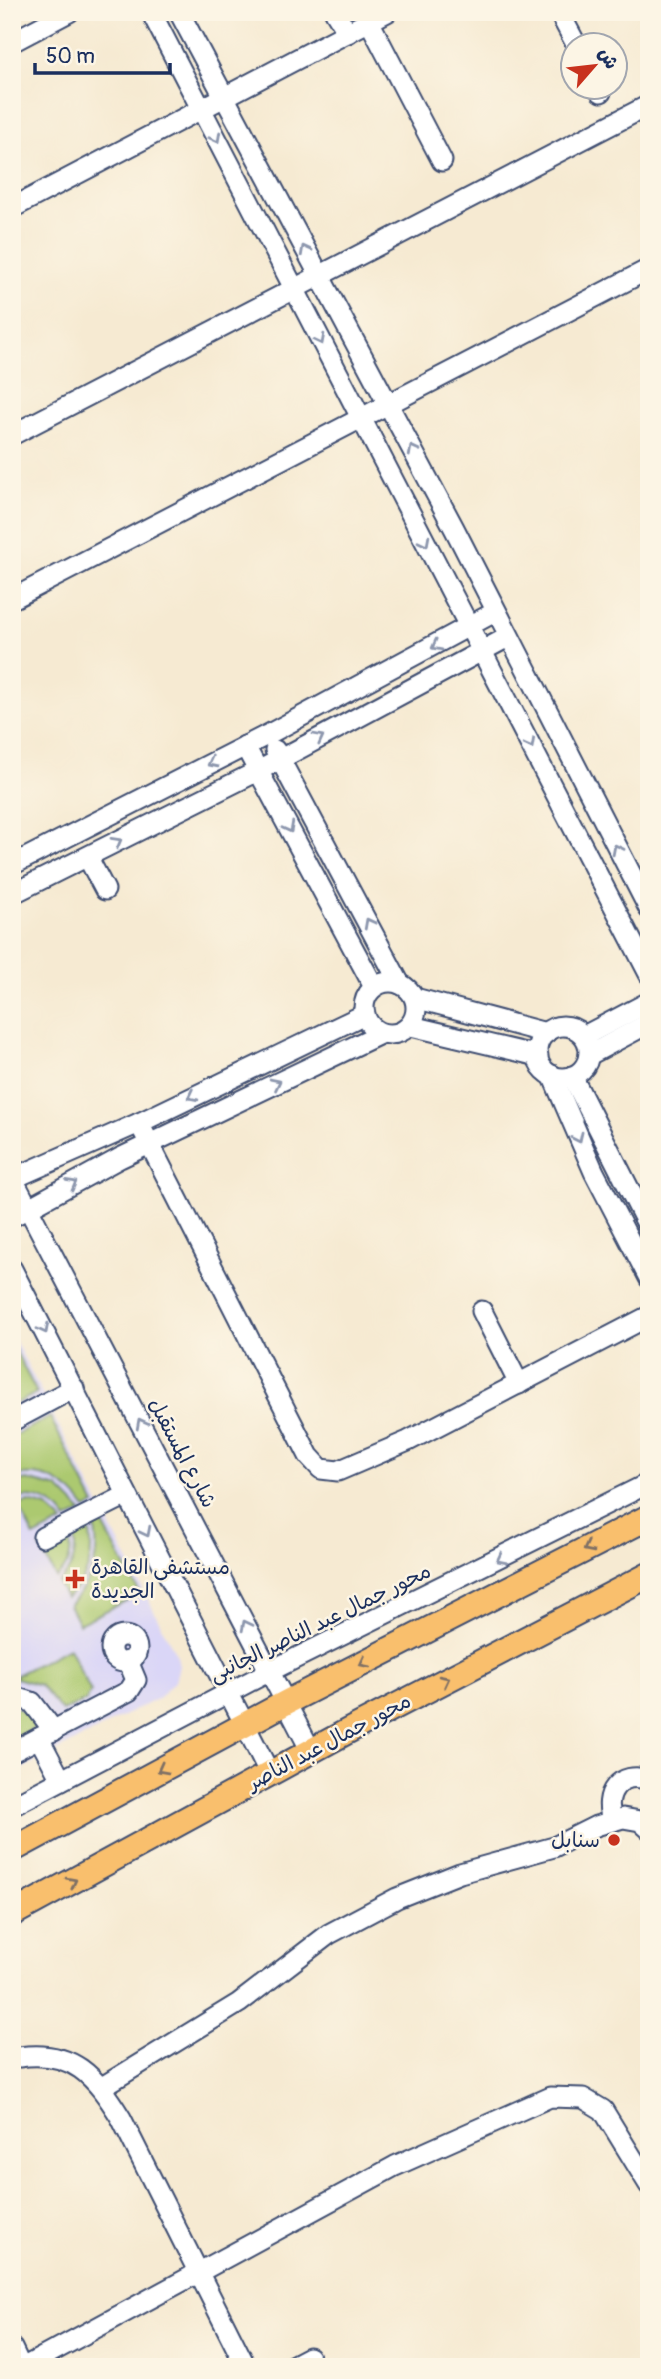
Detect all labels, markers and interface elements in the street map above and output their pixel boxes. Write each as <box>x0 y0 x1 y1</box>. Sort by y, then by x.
scale bar <box>35 32 170 76</box>
north arrow <box>560 32 630 102</box>
text: 50 m <box>46 43 95 70</box>
text: ش <box>593 44 624 73</box>
one-way arrow <box>208 131 221 144</box>
one-way arrow <box>300 244 314 257</box>
one-way arrow <box>312 333 326 345</box>
one-way arrow <box>408 445 422 457</box>
one-way arrow <box>417 535 430 547</box>
one-way arrow <box>431 638 443 651</box>
one-way arrow <box>312 733 325 746</box>
one-way arrow <box>521 737 535 749</box>
one-way arrow <box>207 754 220 768</box>
one-way arrow <box>280 821 294 833</box>
one-way arrow <box>110 837 122 850</box>
one-way arrow <box>612 843 626 856</box>
one-way arrow <box>363 918 377 931</box>
one-way arrow <box>269 1077 281 1091</box>
one-way arrow <box>187 1087 199 1101</box>
one-way arrow <box>570 1131 584 1143</box>
one-way arrow <box>65 1179 78 1193</box>
one-way arrow <box>35 1322 49 1334</box>
street label: شارع المستقبل <box>141 1393 222 1513</box>
one-way arrow <box>136 1418 149 1430</box>
one-way arrow <box>138 1525 152 1537</box>
one-way arrow <box>583 1540 595 1554</box>
one-way arrow <box>496 1550 508 1564</box>
place label: مستشفى القاهرة الجديدة <box>91 1554 230 1605</box>
street label: محور جمال عبد الناصر الجانبى <box>204 1557 436 1689</box>
marker: مستشفى القاهرة الجديدة <box>65 1569 85 1589</box>
one-way arrow <box>241 1620 254 1632</box>
one-way arrow <box>359 1655 371 1669</box>
one-way arrow <box>438 1675 450 1689</box>
street label: محور جمال عبد الناصر <box>241 1687 416 1798</box>
one-way arrow <box>157 1761 170 1775</box>
place label: سنابل <box>551 1827 600 1854</box>
marker: سنابل <box>606 1832 622 1848</box>
one-way arrow <box>65 1876 78 1890</box>

